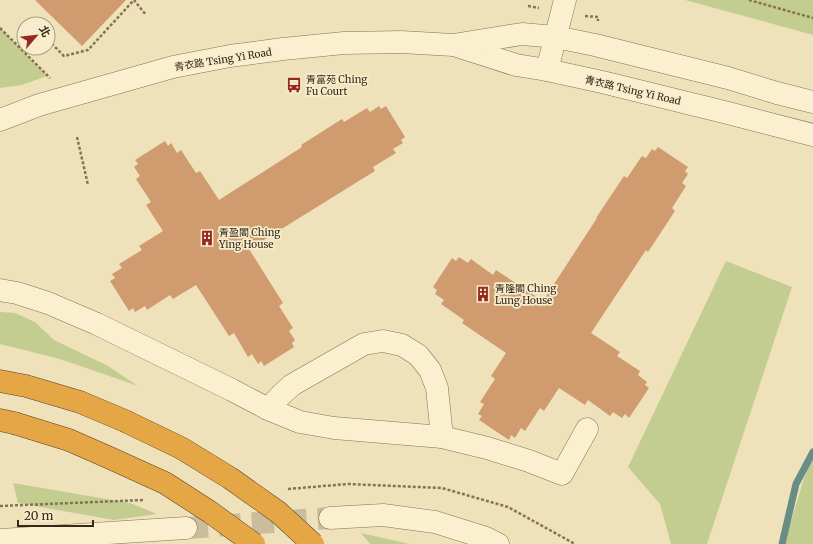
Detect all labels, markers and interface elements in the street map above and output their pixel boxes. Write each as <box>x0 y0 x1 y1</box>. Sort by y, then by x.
north arrow <box>16 16 56 56</box>
text: 北 <box>36 23 54 39</box>
street label: 青衣路 Tsing Yi Road <box>174 45 273 74</box>
place label: 青富苑 Ching Fu Court <box>306 73 367 98</box>
street label: 青衣路 Tsing Yi Road <box>584 73 682 108</box>
bus stop icon: 青富苑 Ching Fu Court <box>285 76 303 94</box>
place label: 青盈閣 Ching Ying House <box>218 226 280 251</box>
building icon: 青盈閣 Ching Ying House <box>198 229 216 247</box>
place label: 青隆閣 Ching Lung House <box>495 282 556 307</box>
building icon: 青隆閣 Ching Lung House <box>474 285 492 303</box>
scale bar <box>18 502 93 528</box>
text: 20 m <box>24 508 53 523</box>

